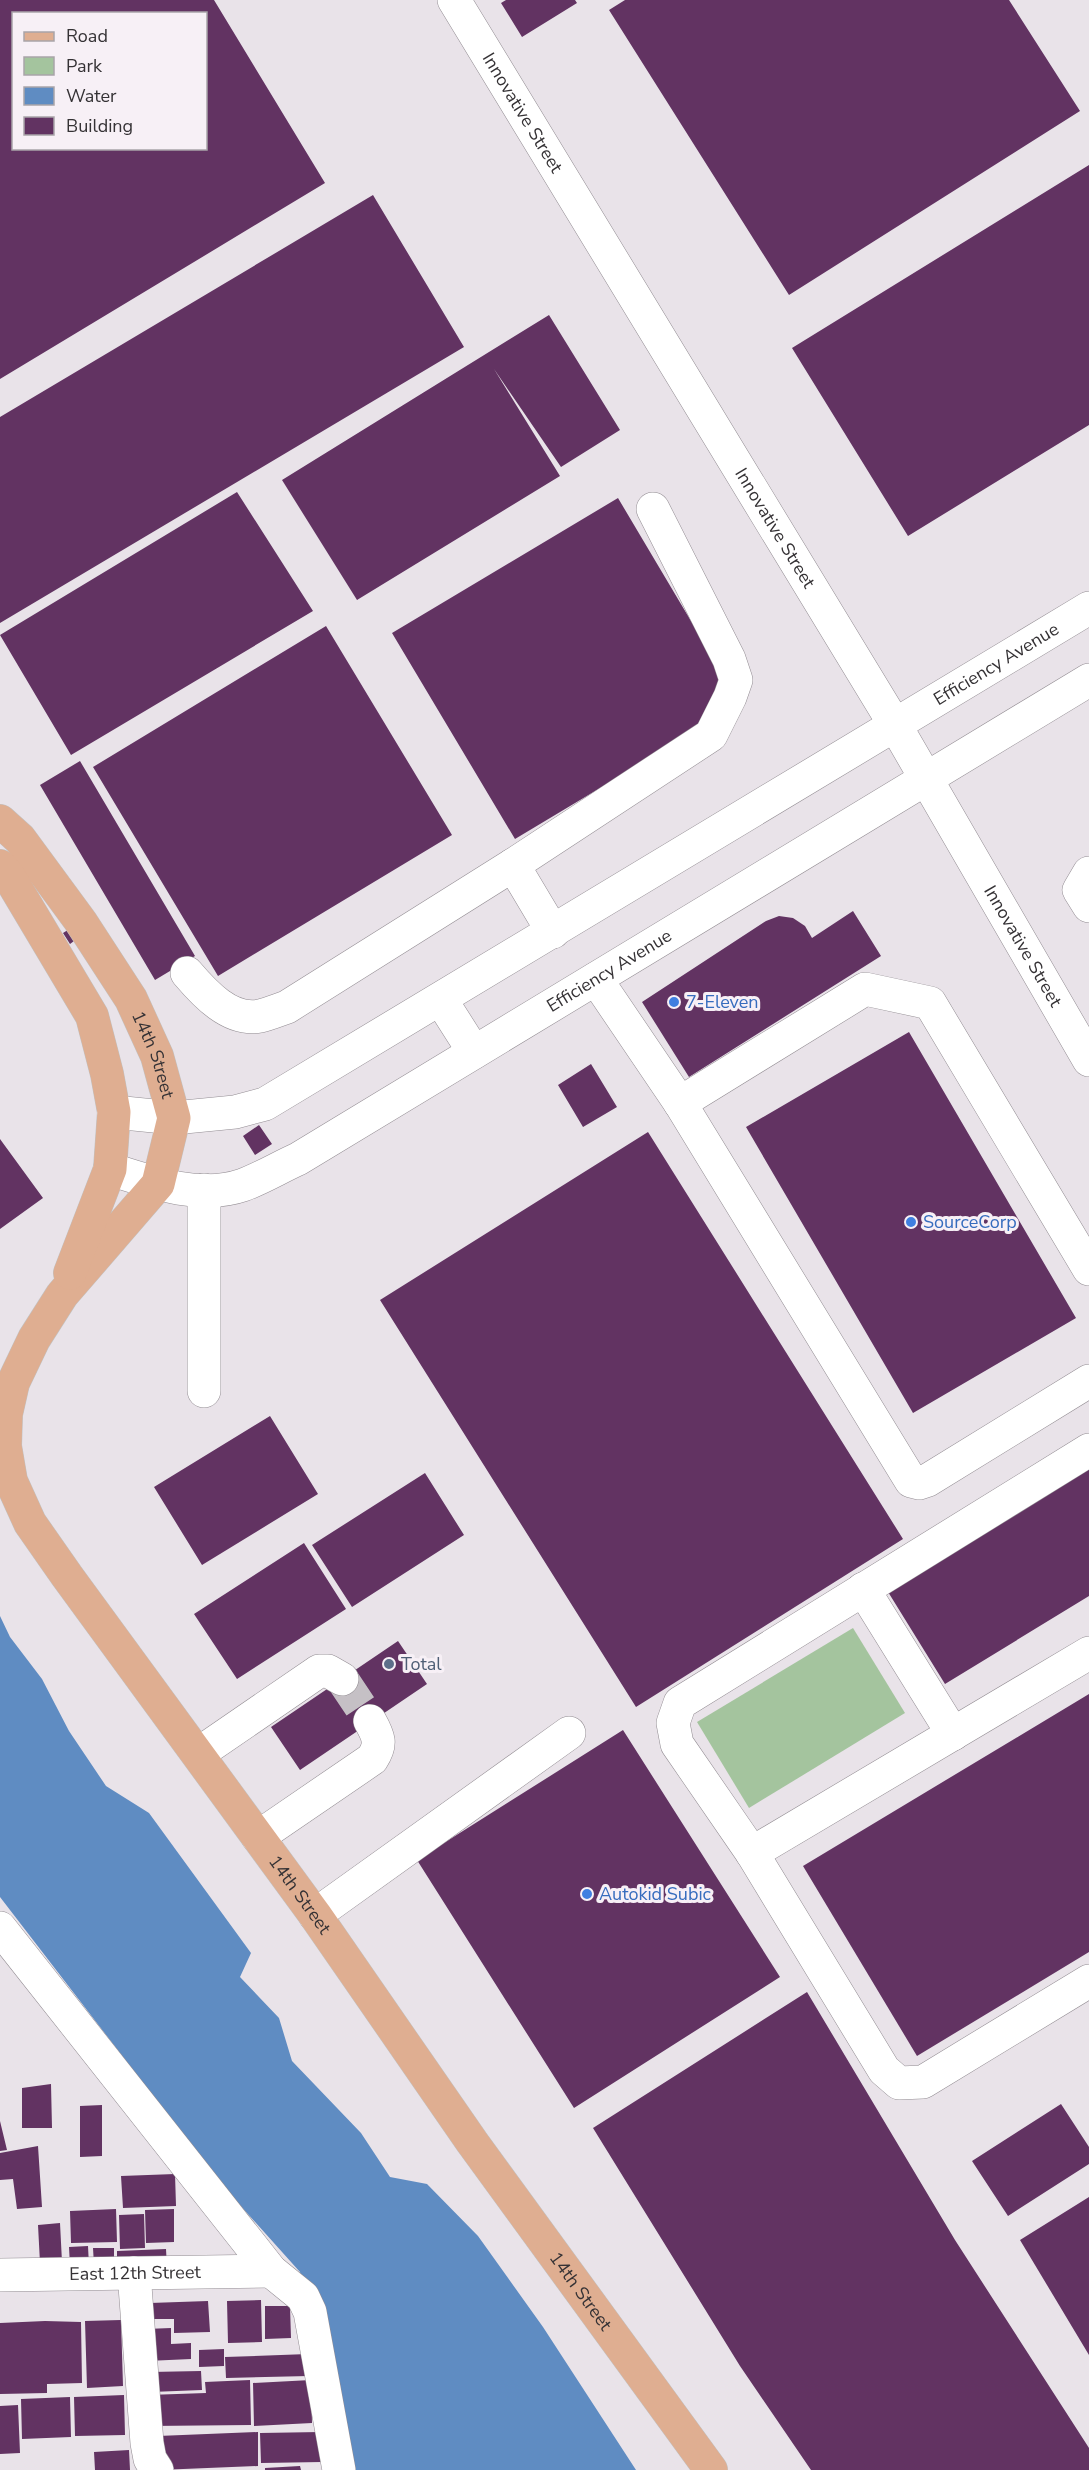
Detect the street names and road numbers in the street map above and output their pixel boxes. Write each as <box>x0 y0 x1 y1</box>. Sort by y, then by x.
street label: Innovative Street <box>477 48 569 178</box>
street label: Innovative Street <box>729 463 821 593</box>
street label: Efficiency Avenue <box>929 617 1063 711</box>
street label: Innovative Street <box>978 881 1068 1012</box>
street label: Efficiency Avenue <box>542 924 676 1018</box>
street label: 14th Street <box>126 1007 180 1102</box>
street label: 14th Street <box>263 1850 337 1939</box>
street label: 14th Street <box>544 2247 618 2336</box>
street label: East 12th Street <box>69 2260 202 2286</box>

